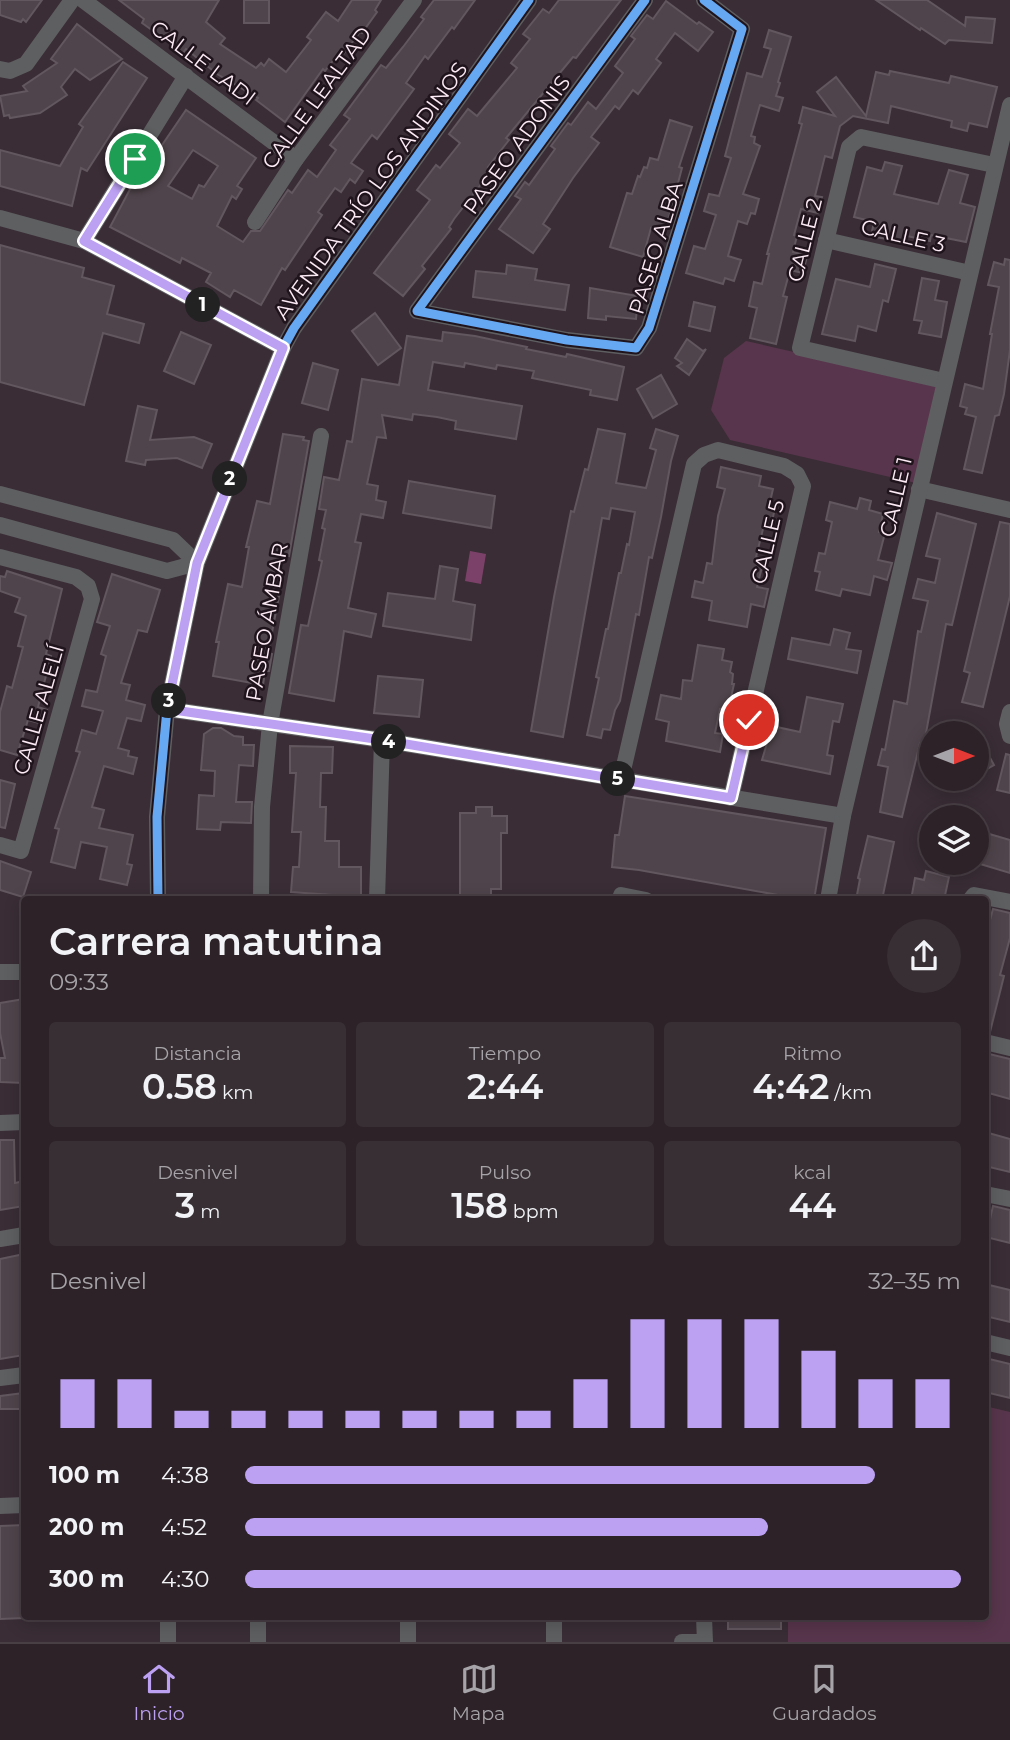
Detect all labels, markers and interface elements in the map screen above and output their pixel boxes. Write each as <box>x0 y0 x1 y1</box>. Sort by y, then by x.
street label: CALLE LADI <box>146 15 261 110</box>
street label: CALLE LEALTAD <box>257 22 377 174</box>
street label: AVENIDA TRÍO LOS ANDINOS <box>269 57 472 324</box>
street label: PASEO ADONIS <box>458 70 575 219</box>
pin <box>105 129 165 189</box>
icon: arrive <box>116 140 154 178</box>
street label: PASEO ALBA <box>623 178 688 317</box>
street label: CALLE 2 <box>782 195 827 285</box>
street label: CALLE 3 <box>859 214 948 257</box>
pin: 1 <box>186 288 220 322</box>
text: 1 <box>199 293 206 316</box>
street label: CALLE 1 <box>874 454 917 539</box>
pin: 2 <box>212 462 247 496</box>
text: 2 <box>224 467 235 490</box>
street label: CALLE 5 <box>746 497 789 586</box>
street label: PASEO ÁMBAR <box>240 541 293 703</box>
street label: CALLE ALELÍ <box>8 641 69 778</box>
pin: 3 <box>152 684 186 718</box>
text: 3 <box>163 689 174 712</box>
pin <box>719 690 779 750</box>
icon: check <box>730 701 768 739</box>
north arrow <box>919 721 989 791</box>
map controls <box>919 721 989 875</box>
pin: 4 <box>372 724 406 760</box>
text: 4 <box>382 730 395 753</box>
pin: 5 <box>600 762 636 796</box>
text: 5 <box>612 767 623 790</box>
button: layers <box>919 805 989 875</box>
text: Carrera matutina <box>49 918 383 965</box>
button: share <box>887 919 961 993</box>
text: 09:33 <box>49 968 109 996</box>
text: Distancia <box>153 1042 242 1065</box>
text: Tiempo <box>469 1042 541 1065</box>
text: Ritmo <box>783 1042 842 1065</box>
text: 0.58 <box>142 1065 217 1108</box>
text: 2:44 <box>467 1065 543 1108</box>
text: 4:42 <box>753 1065 829 1108</box>
text: km <box>217 1081 253 1104</box>
text: /km <box>829 1081 872 1104</box>
text: Desnivel <box>157 1161 238 1184</box>
text: Pulso <box>479 1161 531 1184</box>
text: kcal <box>793 1161 831 1184</box>
text: 3 <box>175 1184 195 1227</box>
text: 158 <box>451 1184 508 1227</box>
text: 44 <box>789 1184 836 1227</box>
text: m <box>195 1200 220 1223</box>
text: bpm <box>508 1200 559 1223</box>
text: Desnivel <box>49 1267 147 1295</box>
text: 32–35 m <box>868 1267 961 1295</box>
text: 100 m <box>49 1461 120 1489</box>
text: 4:38 <box>161 1461 209 1489</box>
text: 200 m <box>49 1513 124 1541</box>
text: 4:52 <box>161 1513 207 1541</box>
text: 300 m <box>49 1565 125 1593</box>
text: 4:30 <box>161 1565 209 1593</box>
tab: Inicio <box>134 1660 185 1725</box>
tab: Mapa <box>452 1660 505 1725</box>
tab: Guardados <box>772 1660 876 1725</box>

